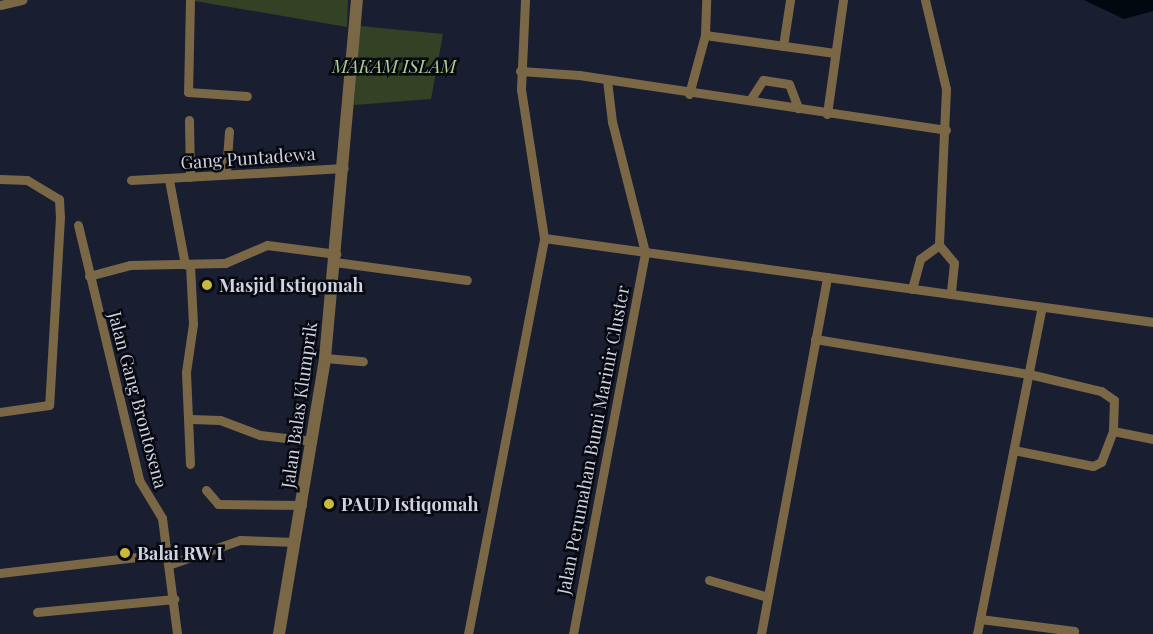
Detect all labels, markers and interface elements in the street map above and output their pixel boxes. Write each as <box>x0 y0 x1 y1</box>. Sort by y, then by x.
park label: MAKAM ISLAM <box>332 55 456 77</box>
street label: Gang Puntadewa <box>180 143 316 173</box>
place label: Masjid Istiqomah <box>219 274 363 296</box>
marker: Masjid Istiqomah <box>200 278 214 292</box>
street label: Jalan Perumahan Bumi Marinir Cluster <box>552 283 634 597</box>
street label: Jalan Gang Brontosena <box>104 309 172 491</box>
street label: Jalan Balas Klumprik <box>277 321 321 489</box>
place label: PAUD Istiqomah <box>341 493 478 515</box>
marker: PAUD Istiqomah <box>322 497 336 511</box>
place label: Balai RW I <box>137 542 223 564</box>
marker: Balai RW I <box>118 546 132 560</box>

